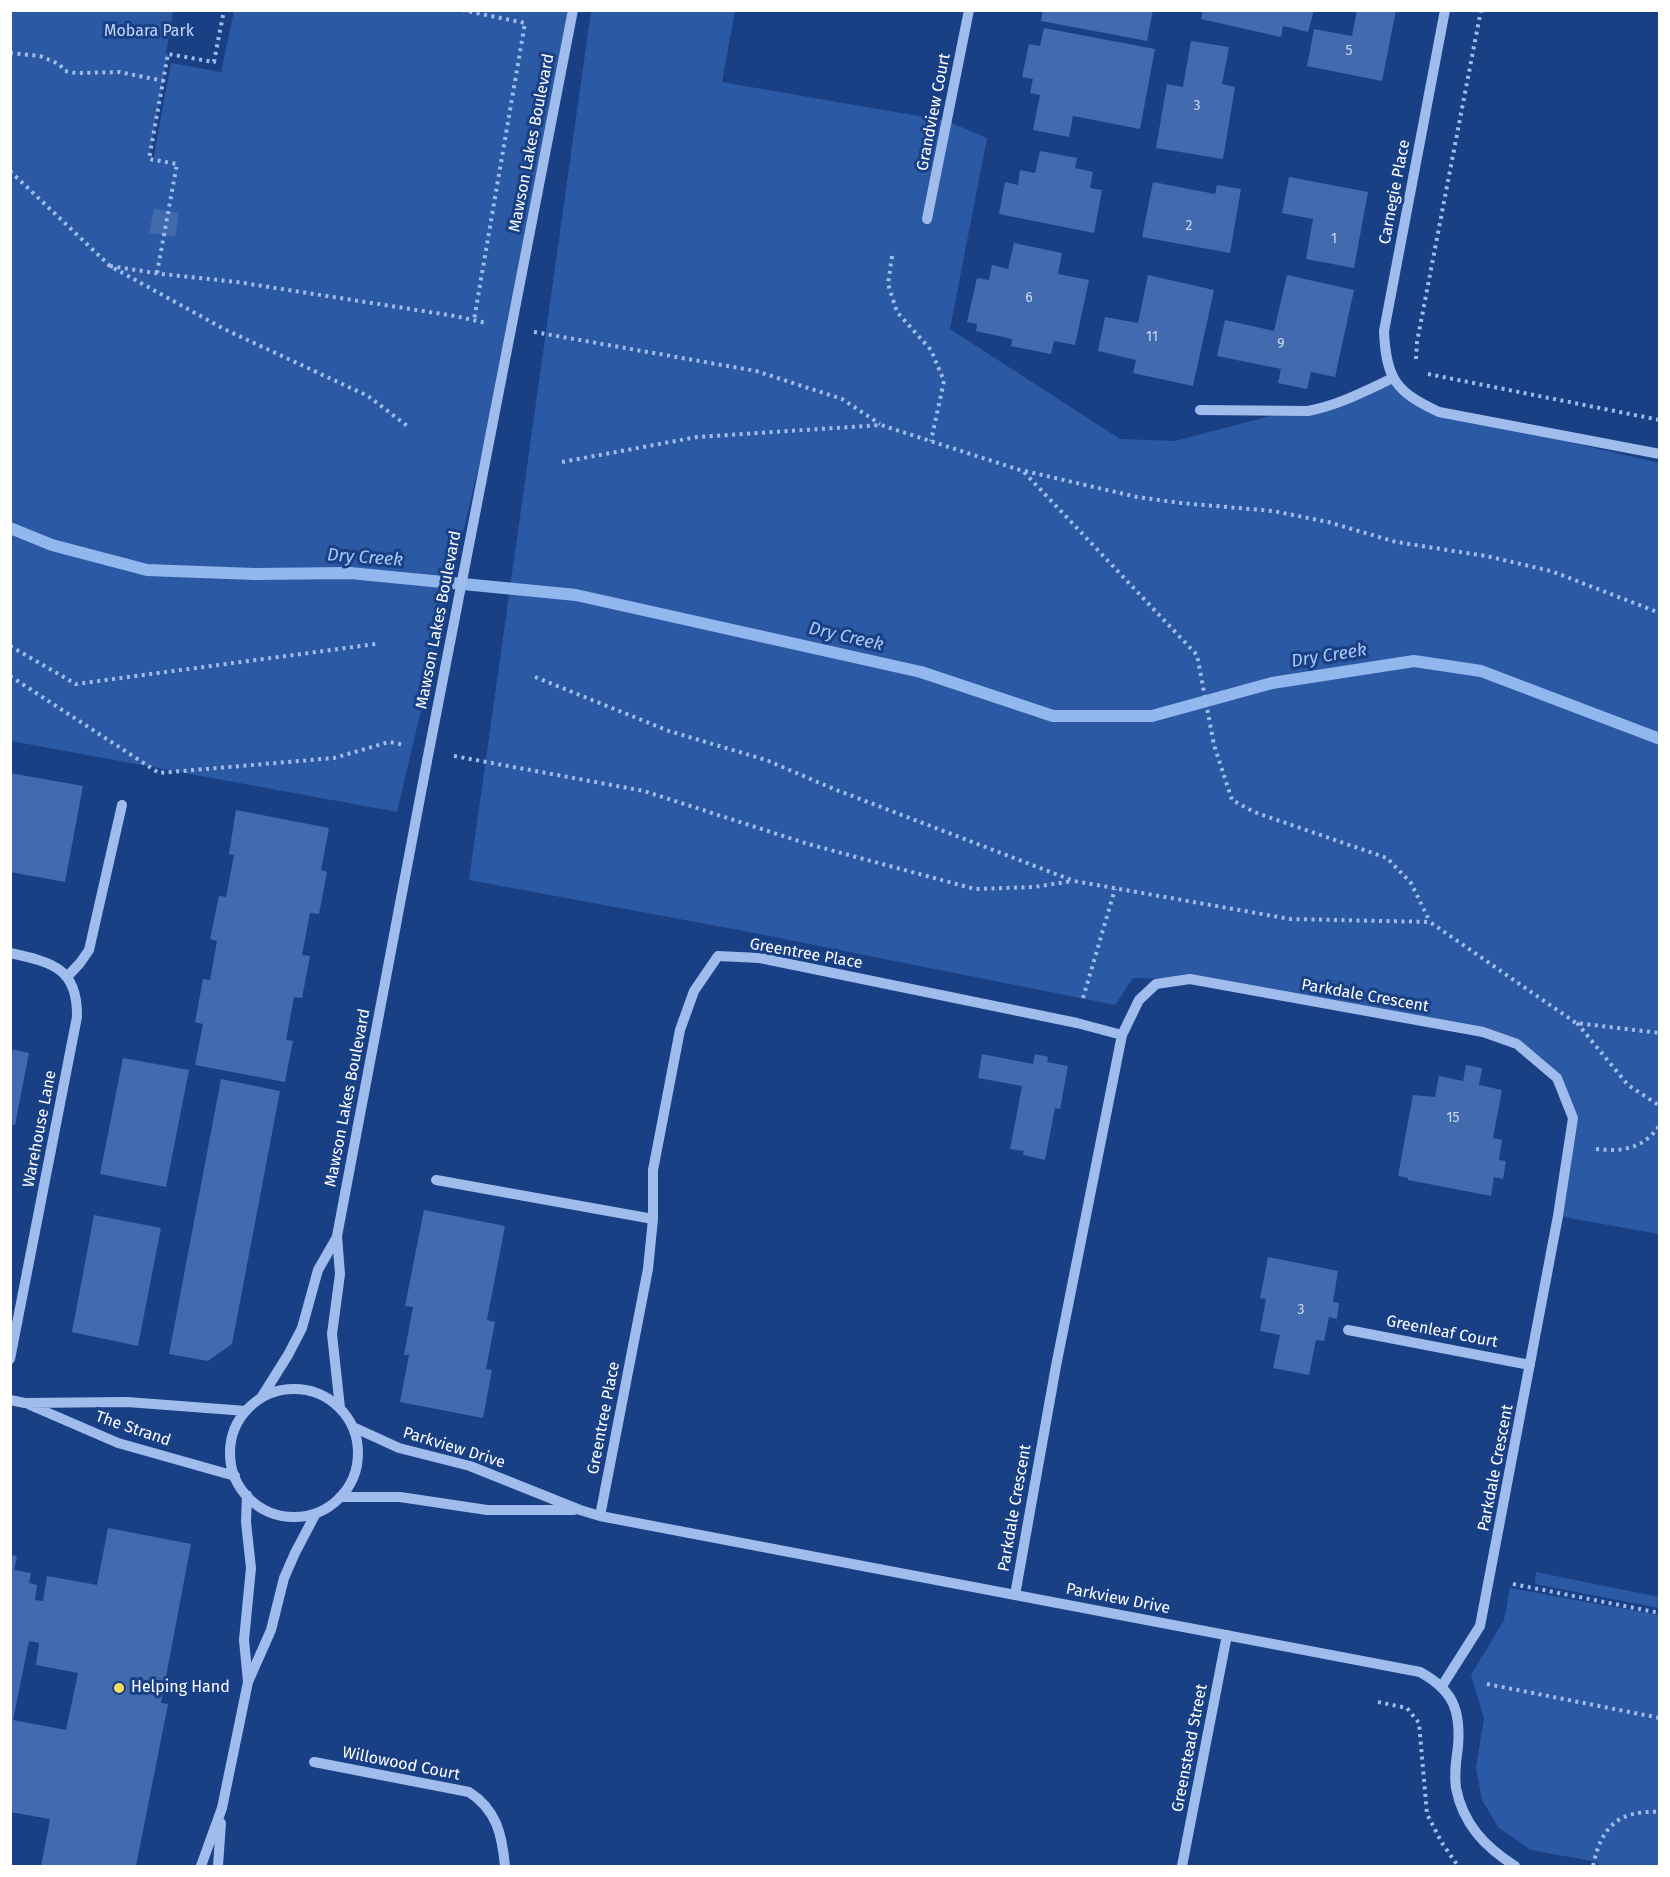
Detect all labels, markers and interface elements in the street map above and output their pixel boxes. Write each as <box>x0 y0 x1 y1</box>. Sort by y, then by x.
park label: Mobara Park <box>104 22 194 42</box>
house number: 5 <box>1345 43 1353 59</box>
street label: Mawson Lakes Boulevard <box>505 52 559 234</box>
street label: Grandview Court <box>913 52 955 172</box>
house number: 3 <box>1194 98 1200 114</box>
street label: Carnegie Place <box>1375 138 1415 246</box>
house number: 2 <box>1186 218 1192 234</box>
house number: 1 <box>1331 231 1337 247</box>
house number: 6 <box>1025 290 1033 306</box>
house number: 11 <box>1146 329 1158 345</box>
house number: 9 <box>1277 336 1285 352</box>
street label: Mawson Lakes Boulevard <box>412 529 466 711</box>
water label: Dry Creek <box>326 545 404 571</box>
water label: Dry Creek <box>806 618 886 656</box>
water label: Dry Creek <box>1290 639 1368 673</box>
street label: Greentree Place <box>748 935 864 973</box>
street label: Parkdale Crescent <box>1300 975 1430 1017</box>
street label: Mawson Lakes Boulevard <box>321 1007 375 1189</box>
street label: Warehouse Lane <box>19 1069 61 1189</box>
house number: 15 <box>1446 1110 1460 1126</box>
house number: 3 <box>1298 1302 1304 1318</box>
street label: Greenleaf Court <box>1385 1312 1499 1352</box>
street label: Greentree Place <box>584 1360 624 1476</box>
street label: Parkdale Crescent <box>1474 1403 1518 1533</box>
street label: The Strand <box>93 1407 173 1451</box>
street label: Parkview Drive <box>401 1423 507 1473</box>
street label: Parkdale Crescent <box>994 1443 1036 1573</box>
street label: Parkview Drive <box>1064 1579 1172 1619</box>
place label: Helping Hand <box>131 1678 230 1698</box>
marker: Helping Hand <box>112 1681 126 1695</box>
street label: Greenstead Street <box>1168 1682 1212 1814</box>
street label: Willowood Court <box>340 1743 462 1785</box>

